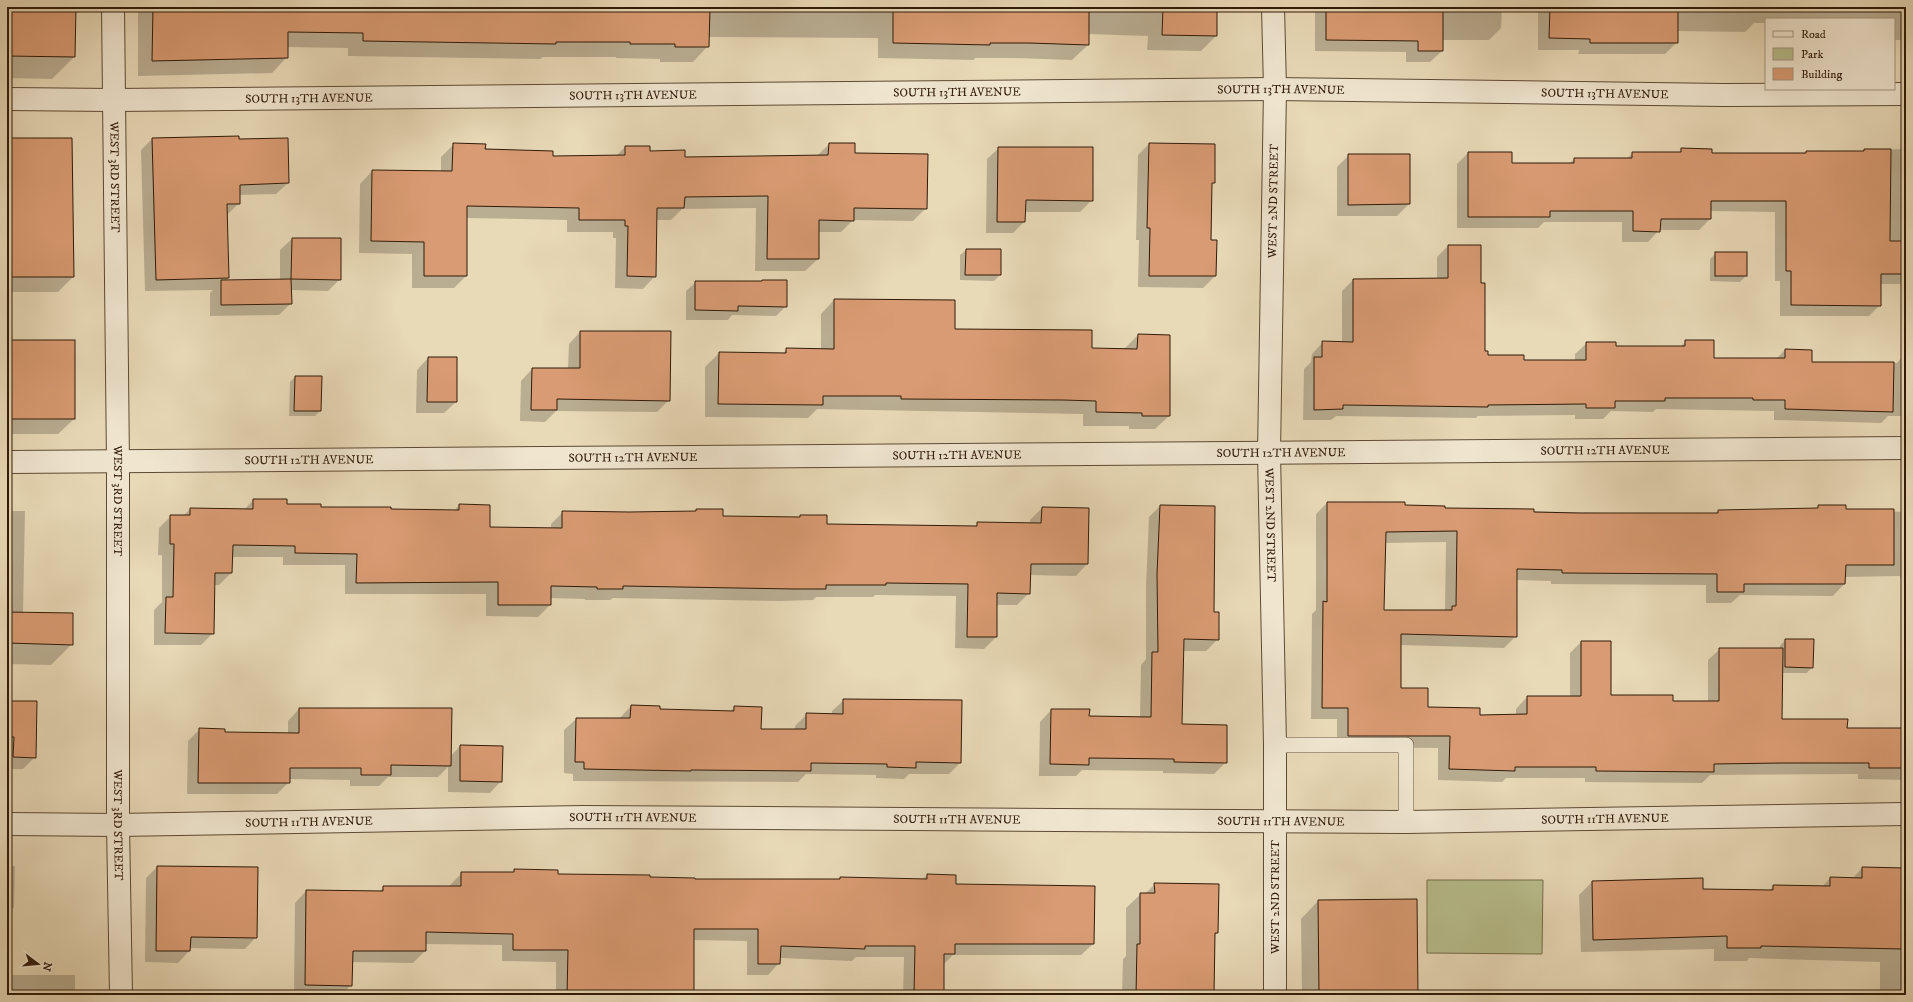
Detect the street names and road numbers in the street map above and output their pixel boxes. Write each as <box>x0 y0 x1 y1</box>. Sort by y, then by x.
street label: SOUTH 13TH AVENUE <box>1217 82 1345 98</box>
street label: SOUTH 13TH AVENUE <box>893 84 1021 101</box>
street label: SOUTH 13TH AVENUE <box>1541 86 1669 102</box>
street label: SOUTH 13TH AVENUE <box>569 87 697 104</box>
street label: SOUTH 13TH AVENUE <box>245 91 373 107</box>
street label: WEST 3RD STREET <box>106 120 122 233</box>
street label: WEST 2ND STREET <box>1265 144 1282 259</box>
street label: SOUTH 12TH AVENUE <box>1540 443 1670 459</box>
street label: WEST 3RD STREET <box>110 444 125 556</box>
street label: SOUTH 12TH AVENUE <box>1216 445 1346 461</box>
street label: SOUTH 12TH AVENUE <box>892 448 1022 463</box>
street label: SOUTH 12TH AVENUE <box>568 450 698 466</box>
street label: SOUTH 12TH AVENUE <box>244 452 374 468</box>
street label: WEST 2ND STREET <box>1261 467 1279 582</box>
street label: WEST 3RD STREET <box>110 769 126 881</box>
street label: SOUTH 11TH AVENUE <box>569 810 697 826</box>
street label: SOUTH 11TH AVENUE <box>1541 811 1669 828</box>
street label: SOUTH 11TH AVENUE <box>893 812 1021 828</box>
street label: SOUTH 11TH AVENUE <box>245 814 373 831</box>
street label: SOUTH 11TH AVENUE <box>1217 814 1345 830</box>
street label: WEST 2ND STREET <box>1268 840 1283 955</box>

